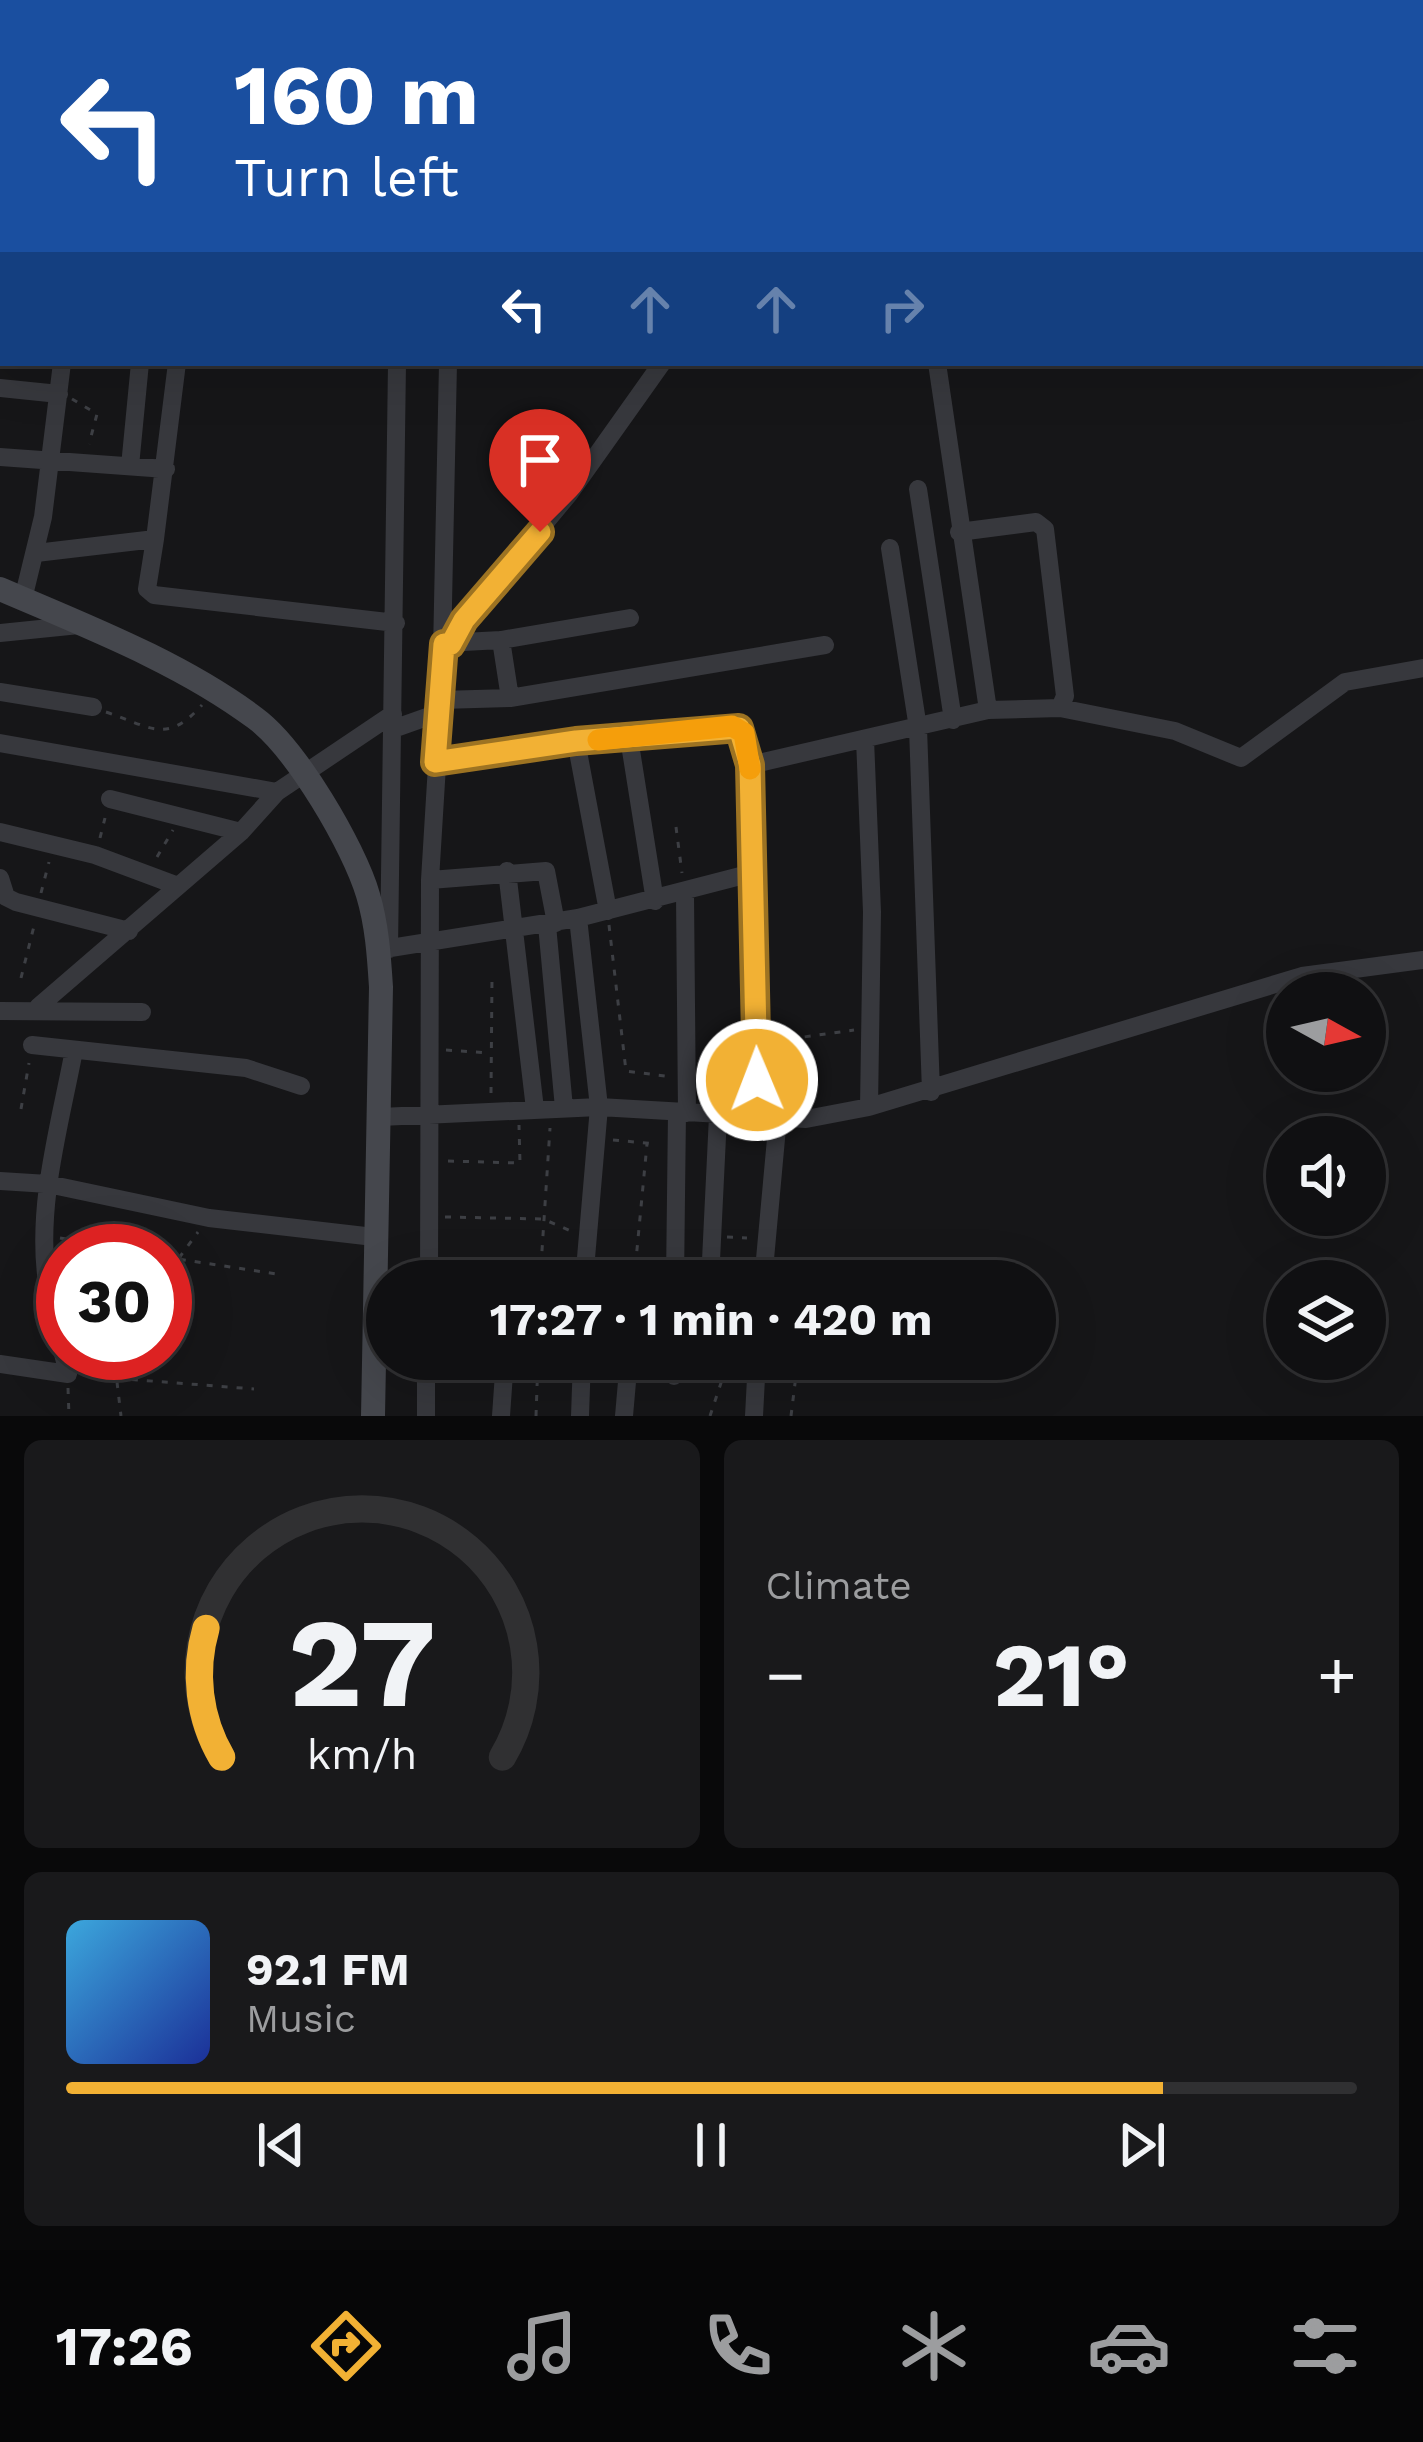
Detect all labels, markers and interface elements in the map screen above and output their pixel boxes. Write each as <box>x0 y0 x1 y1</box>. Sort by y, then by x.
text: 160 m <box>234 46 479 144</box>
icon: left <box>36 48 192 204</box>
text: Turn left <box>234 146 459 209</box>
icon: left <box>491 276 557 342</box>
icon: ahead <box>617 276 683 342</box>
icon: ahead <box>743 276 809 342</box>
icon: right <box>869 276 935 342</box>
pin <box>489 409 591 532</box>
icon: arrive <box>507 427 573 493</box>
north arrow <box>1266 972 1386 1092</box>
map controls <box>1266 972 1386 1380</box>
position arrow <box>694 1017 820 1143</box>
button: sound <box>1266 1116 1386 1236</box>
speed limit sign: 30 <box>36 1224 192 1380</box>
button: layers <box>1266 1260 1386 1380</box>
text: 17:27 · 1 min · 420 m <box>490 1293 932 1346</box>
text: Climate <box>766 1563 912 1608</box>
text: 27 <box>288 1590 436 1736</box>
text: 21° <box>993 1622 1130 1728</box>
text: − <box>766 1637 805 1714</box>
text: + <box>1317 1637 1357 1714</box>
text: km/h <box>306 1729 417 1779</box>
text: 92.1 FM <box>246 1943 410 1996</box>
text: Music <box>246 1996 356 2041</box>
icon: previous <box>248 2112 314 2178</box>
icon: pause <box>678 2112 744 2178</box>
icon: next <box>1109 2112 1175 2178</box>
icon: directions <box>304 2304 388 2388</box>
icon: music <box>500 2304 584 2388</box>
icon: phone <box>696 2304 780 2388</box>
icon: climate <box>892 2304 976 2388</box>
icon: car <box>1087 2304 1171 2388</box>
icon: filters <box>1283 2304 1367 2388</box>
text: 17:26 <box>56 2315 193 2378</box>

